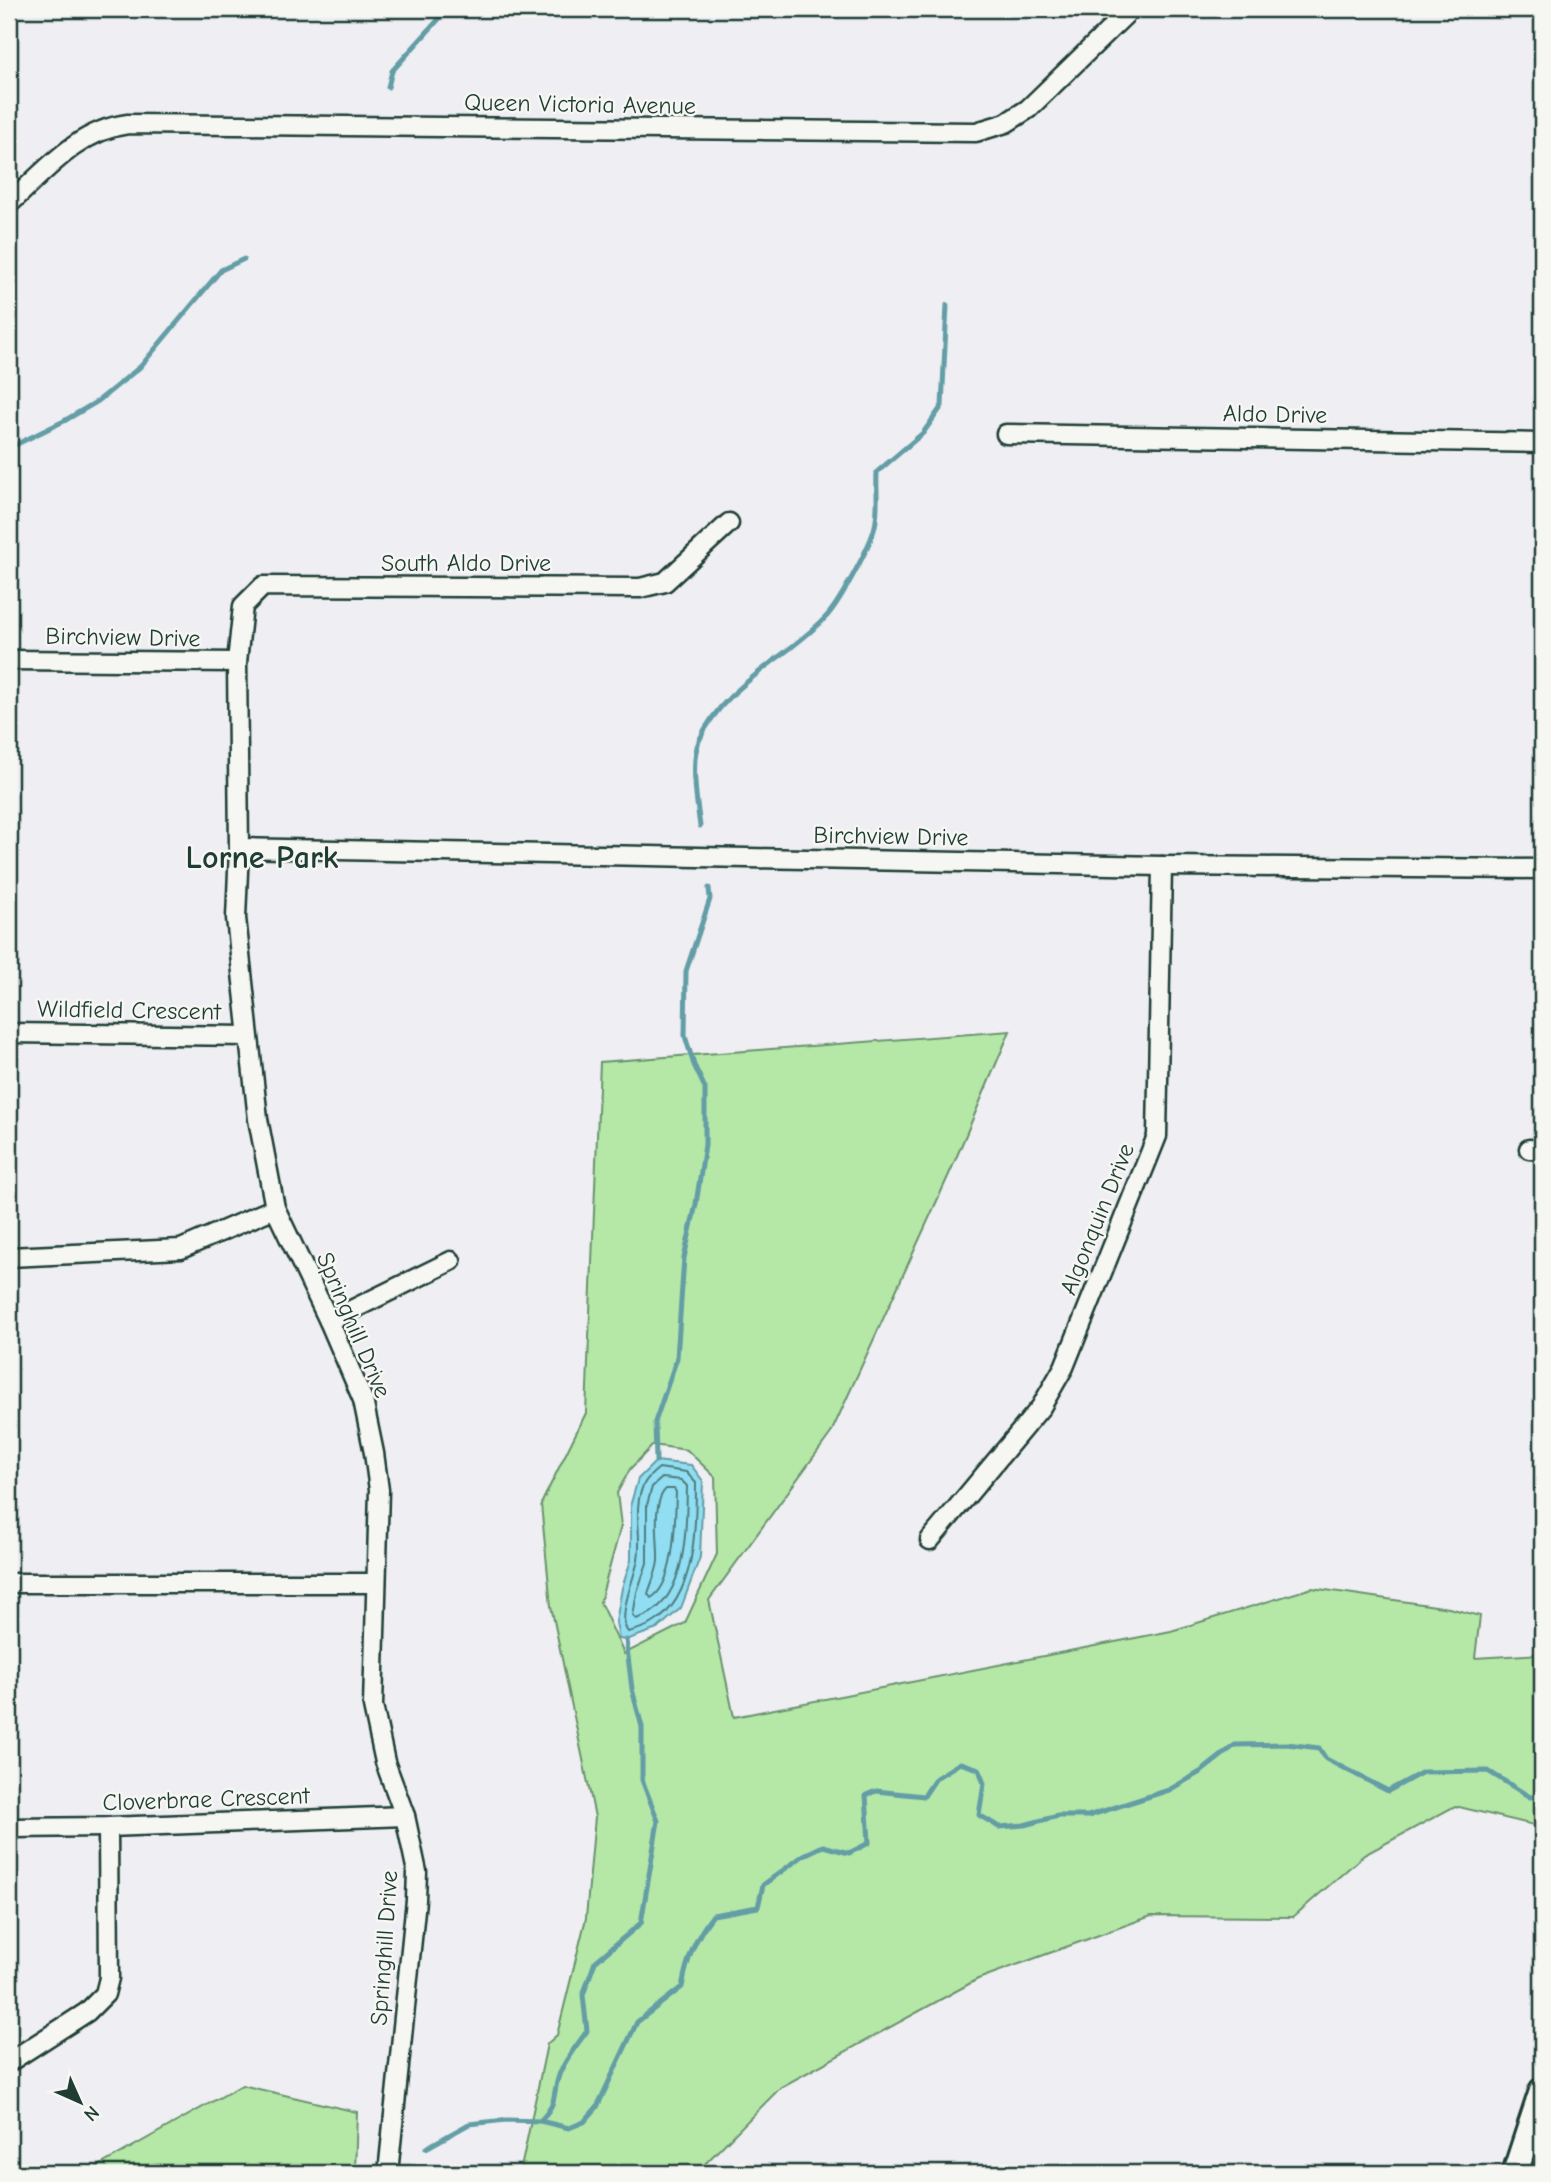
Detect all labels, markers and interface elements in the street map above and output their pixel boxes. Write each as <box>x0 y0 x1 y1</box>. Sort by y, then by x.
street label: Queen Victoria Avenue <box>464 88 696 120</box>
street label: Aldo Drive <box>1223 399 1327 429</box>
street label: South Aldo Drive <box>381 549 551 577</box>
street label: Birchview Drive <box>45 622 201 652</box>
street label: Birchview Drive <box>813 821 969 851</box>
district label: Lorne Park <box>186 839 339 876</box>
street label: Wildfield Crescent <box>37 994 222 1026</box>
street label: Algonquin Drive <box>1054 1139 1140 1299</box>
street label: Springhill Drive <box>311 1248 397 1402</box>
street label: Cloverbrae Crescent <box>102 1781 311 1817</box>
street label: Springhill Drive <box>365 1869 403 2027</box>
north arrow <box>46 2066 116 2136</box>
text: N <box>79 2101 103 2125</box>

